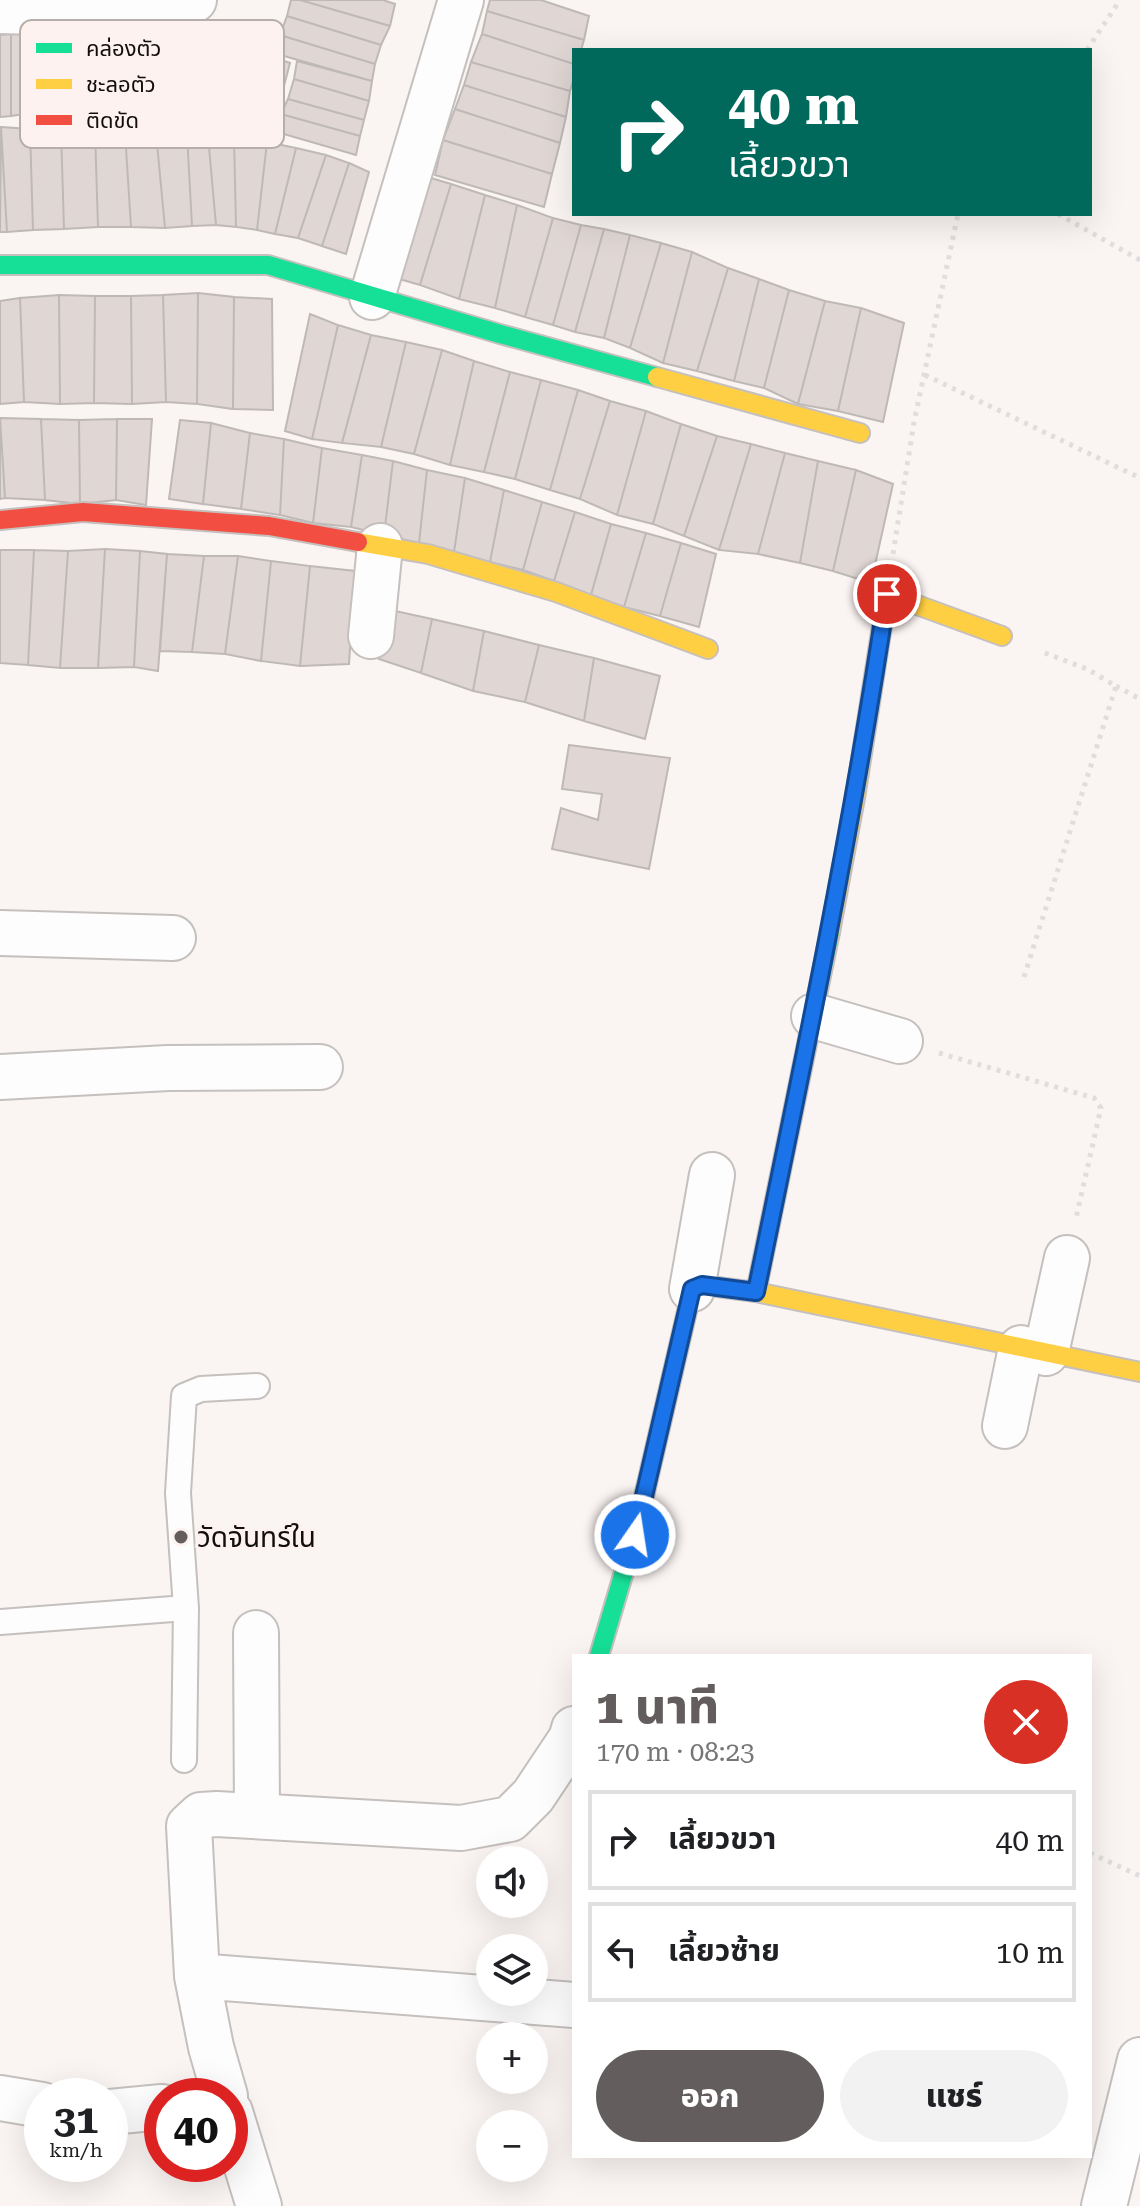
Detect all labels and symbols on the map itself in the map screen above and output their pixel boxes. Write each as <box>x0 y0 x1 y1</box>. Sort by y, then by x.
legend <box>20 20 284 148</box>
text: คล่องตัว <box>86 36 161 61</box>
text: ชะลอตัว <box>86 72 156 97</box>
text: ติดขัด <box>86 108 139 133</box>
pin <box>853 560 921 628</box>
position arrow <box>593 1493 677 1577</box>
place label: วัดจันทร์ใน <box>197 1521 316 1554</box>
marker: วัดจันทร์ใน <box>172 1528 190 1546</box>
speed limit sign: 40 <box>144 2078 248 2182</box>

